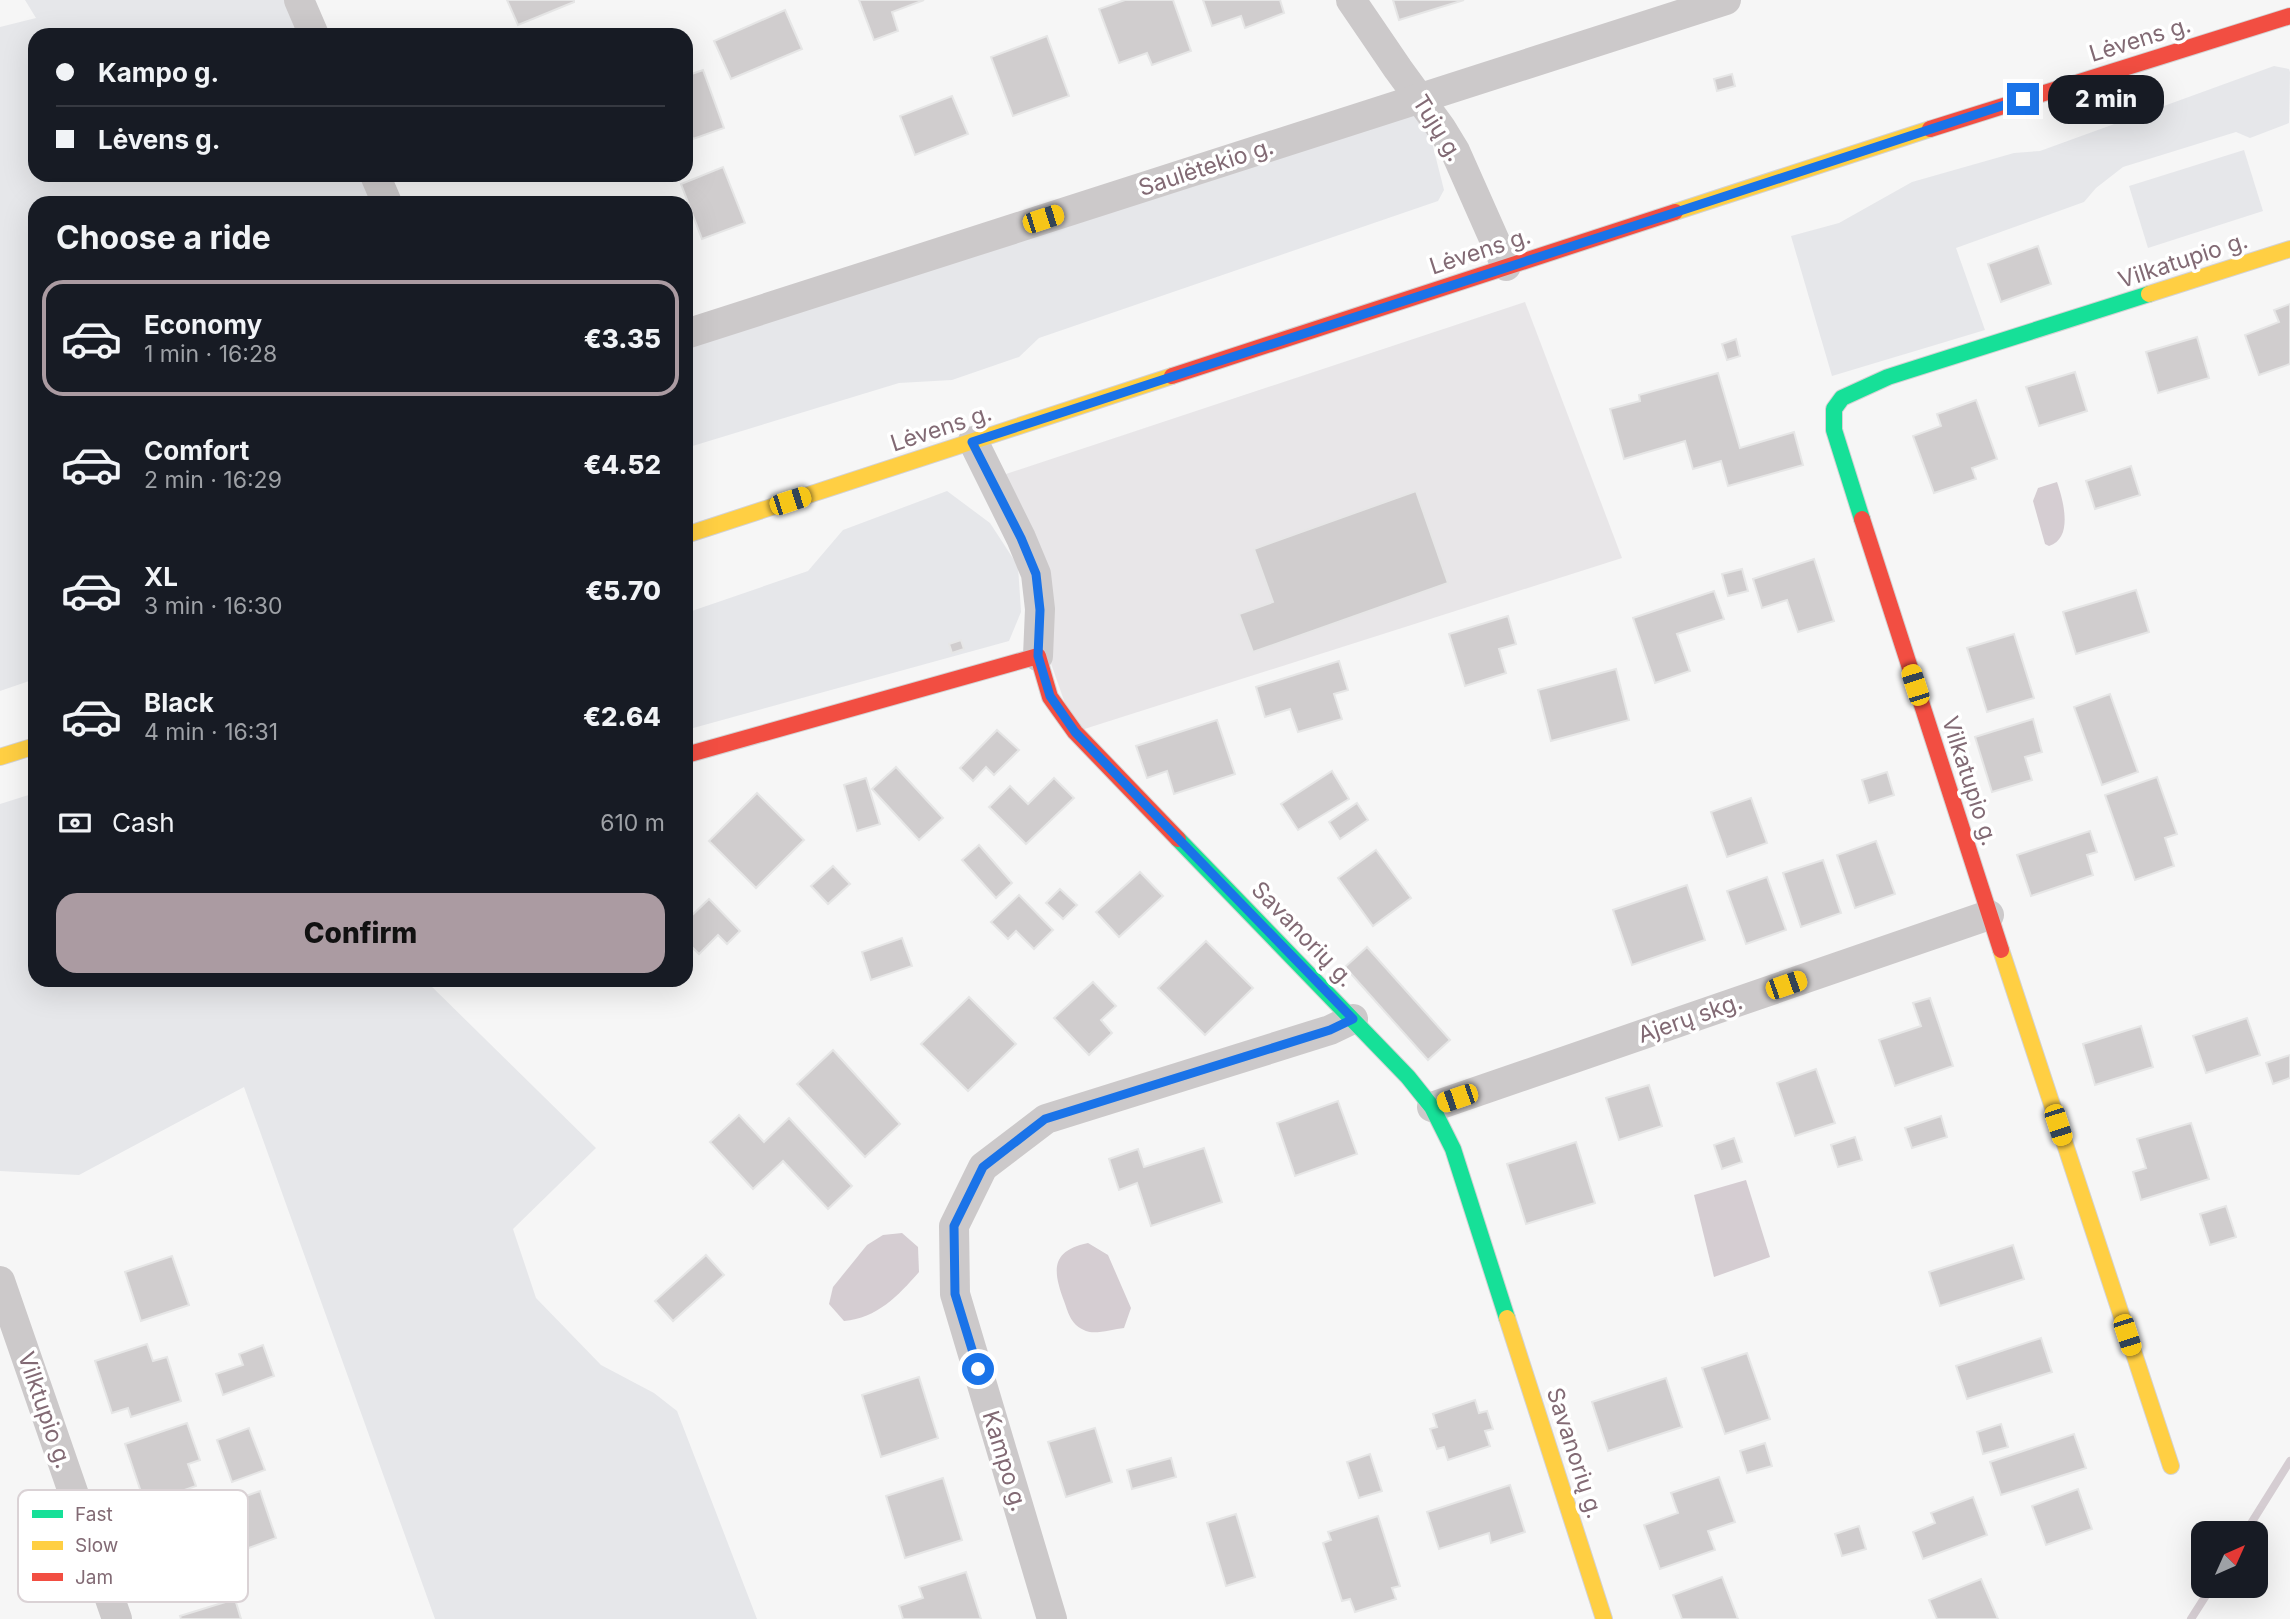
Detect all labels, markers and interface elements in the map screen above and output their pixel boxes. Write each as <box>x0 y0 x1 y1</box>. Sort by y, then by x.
street label: Lėvens g. <box>2086 10 2194 68</box>
text: Kampo g. <box>98 57 219 88</box>
callout: 2 min <box>2048 74 2163 124</box>
route end <box>2007 83 2039 115</box>
text: 2 min <box>2075 85 2137 113</box>
street label: Tujų g. <box>1407 90 1469 166</box>
text: Lėvens g. <box>98 124 220 155</box>
street label: Saulėtekio g. <box>1135 132 1277 202</box>
car <box>1020 203 1067 235</box>
text: Choose a ride <box>56 218 271 257</box>
street label: Lėvens g. <box>1426 221 1534 281</box>
street label: Vilkatupio g. <box>2115 226 2251 294</box>
icon: car <box>60 307 123 370</box>
text: Economy <box>144 309 262 340</box>
text: €3.35 <box>584 323 661 354</box>
text: 1 min · 16:28 <box>144 340 277 368</box>
street label: Lėvens g. <box>887 398 995 458</box>
icon: car <box>60 433 123 496</box>
text: Comfort <box>144 435 249 466</box>
text: €4.52 <box>583 449 661 480</box>
text: 2 min · 16:29 <box>144 466 282 494</box>
car <box>767 485 814 517</box>
icon: car <box>60 559 123 622</box>
text: XL <box>144 561 178 592</box>
text: €5.70 <box>585 575 661 606</box>
text: 3 min · 16:30 <box>144 592 283 620</box>
car <box>1899 662 1932 708</box>
icon: car <box>60 685 123 748</box>
text: Black <box>144 687 214 718</box>
text: €2.64 <box>583 701 661 732</box>
street label: Vilkatupio g. <box>1936 713 2004 849</box>
text: 4 min · 16:31 <box>144 718 278 746</box>
icon: cash <box>56 804 94 842</box>
text: Cash <box>112 807 175 838</box>
text: 610 m <box>600 809 665 837</box>
street label: Savanorių g. <box>1246 875 1360 993</box>
button: Confirm <box>56 893 665 973</box>
car <box>1763 968 1810 1002</box>
street label: Ajerų skg. <box>1634 987 1746 1049</box>
car <box>1434 1081 1481 1115</box>
car <box>2042 1102 2075 1148</box>
car <box>2111 1312 2144 1358</box>
street label: Vilktupio g. <box>12 1348 78 1472</box>
route start <box>962 1353 994 1385</box>
street label: Savanorių g. <box>1541 1384 1609 1522</box>
street label: Kampo g. <box>976 1407 1034 1515</box>
legend <box>18 1490 248 1602</box>
text: Fast <box>75 1503 113 1526</box>
north arrow <box>2191 1521 2268 1598</box>
map controls <box>2191 1521 2268 1598</box>
text: Slow <box>75 1534 118 1557</box>
text: Jam <box>75 1566 113 1589</box>

